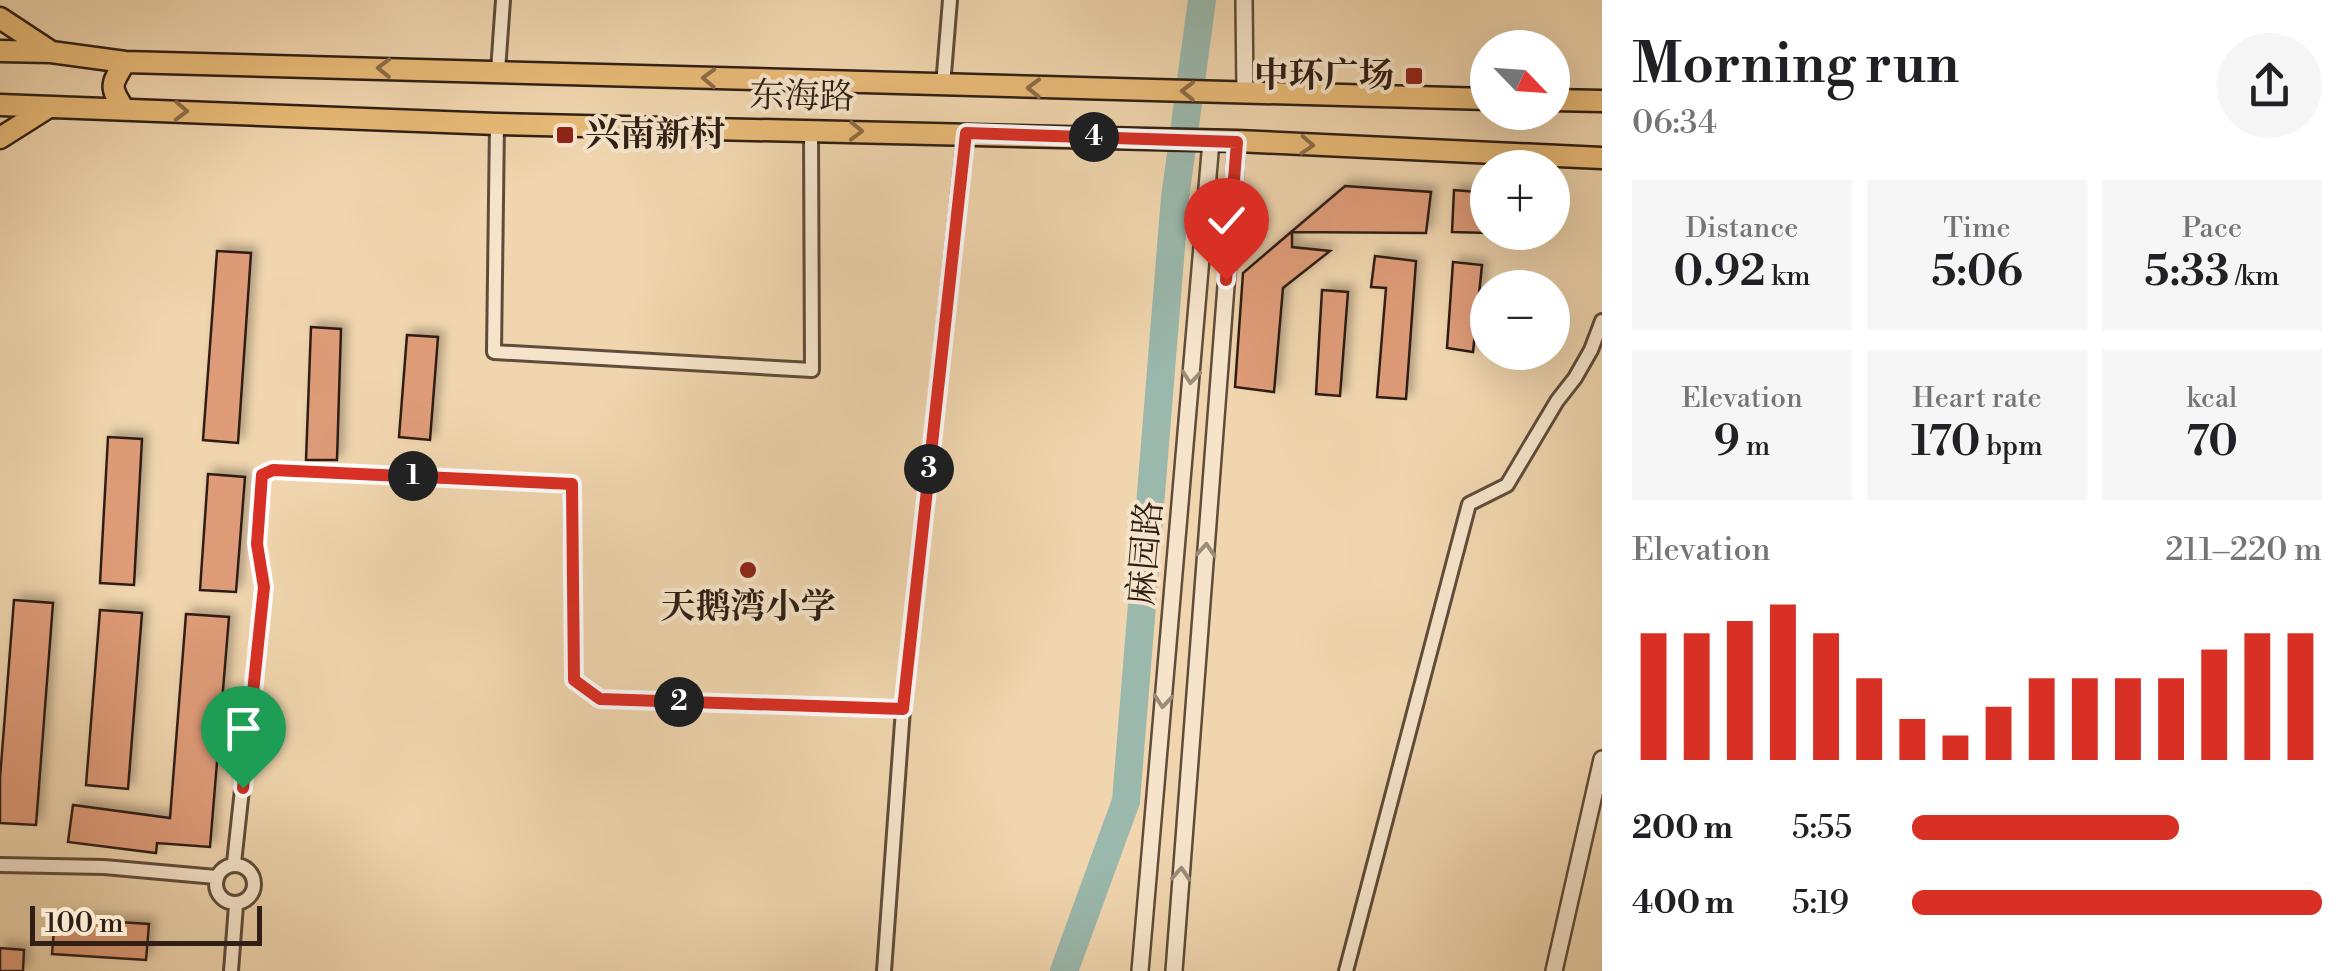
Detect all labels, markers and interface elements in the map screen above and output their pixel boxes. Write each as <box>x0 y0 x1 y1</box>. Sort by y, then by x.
north arrow <box>1470 30 1570 130</box>
map controls <box>1470 30 1570 370</box>
text: Morning run <box>1632 31 1960 100</box>
button: share <box>2217 33 2322 138</box>
place label: 中环广场 <box>1254 55 1394 98</box>
one-way arrow <box>376 57 392 79</box>
marker: 中环广场 <box>1403 65 1425 87</box>
one-way arrow <box>701 67 717 88</box>
street label: 东海路 <box>749 75 855 119</box>
one-way arrow <box>1026 77 1042 98</box>
one-way arrow <box>1179 81 1195 102</box>
one-way arrow <box>174 101 190 122</box>
text: 06:34 <box>1632 103 1717 143</box>
pin: 4 <box>1069 112 1119 162</box>
place label: 兴南新村 <box>585 114 725 157</box>
text: 4 <box>1085 119 1103 154</box>
one-way arrow <box>849 120 865 141</box>
marker: 兴南新村 <box>554 124 576 146</box>
one-way arrow <box>1300 134 1316 155</box>
button: + <box>1470 150 1570 250</box>
pin <box>1184 178 1269 281</box>
icon: check <box>1199 193 1254 248</box>
text: Distance <box>1686 211 1798 246</box>
text: Time <box>1943 211 2011 246</box>
text: Pace <box>2182 211 2242 246</box>
text: 0.92 <box>1673 246 1766 299</box>
text: 5:06 <box>1931 246 2023 299</box>
text: 5:33 <box>2144 246 2229 299</box>
text: km <box>1766 259 1811 294</box>
text: /km <box>2229 259 2280 294</box>
button: − <box>1470 270 1570 370</box>
one-way arrow <box>1180 370 1202 386</box>
text: Elevation <box>1681 381 1803 416</box>
text: Heart rate <box>1912 381 2042 416</box>
text: kcal <box>2187 381 2237 416</box>
text: 9 <box>1714 416 1740 469</box>
text: 170 <box>1911 416 1980 469</box>
text: 70 <box>2186 416 2238 469</box>
text: m <box>1740 429 1770 464</box>
text: bpm <box>1980 429 2043 464</box>
pin: 3 <box>904 444 954 494</box>
pin: 1 <box>388 451 438 501</box>
text: 3 <box>921 451 937 486</box>
text: 1 <box>406 458 420 493</box>
street label: 麻园路 <box>1120 499 1172 607</box>
text: Elevation <box>1632 530 1771 570</box>
text: 211–220 m <box>2165 530 2322 570</box>
one-way arrow <box>1194 541 1216 557</box>
marker: 天鹅湾小学 <box>737 559 759 581</box>
place label: 天鹅湾小学 <box>660 586 836 629</box>
pin: 2 <box>654 677 704 727</box>
text: 2 <box>670 684 688 719</box>
pin <box>201 686 286 789</box>
one-way arrow <box>1153 694 1174 710</box>
icon: arrive <box>216 701 271 756</box>
text: 200 m <box>1632 808 1733 848</box>
text: 5:55 <box>1792 808 1852 848</box>
one-way arrow <box>1170 865 1191 881</box>
text: 400 m <box>1632 883 1734 923</box>
text: 5:19 <box>1792 883 1849 923</box>
scale bar <box>30 901 262 946</box>
text: 100 m <box>45 906 124 941</box>

